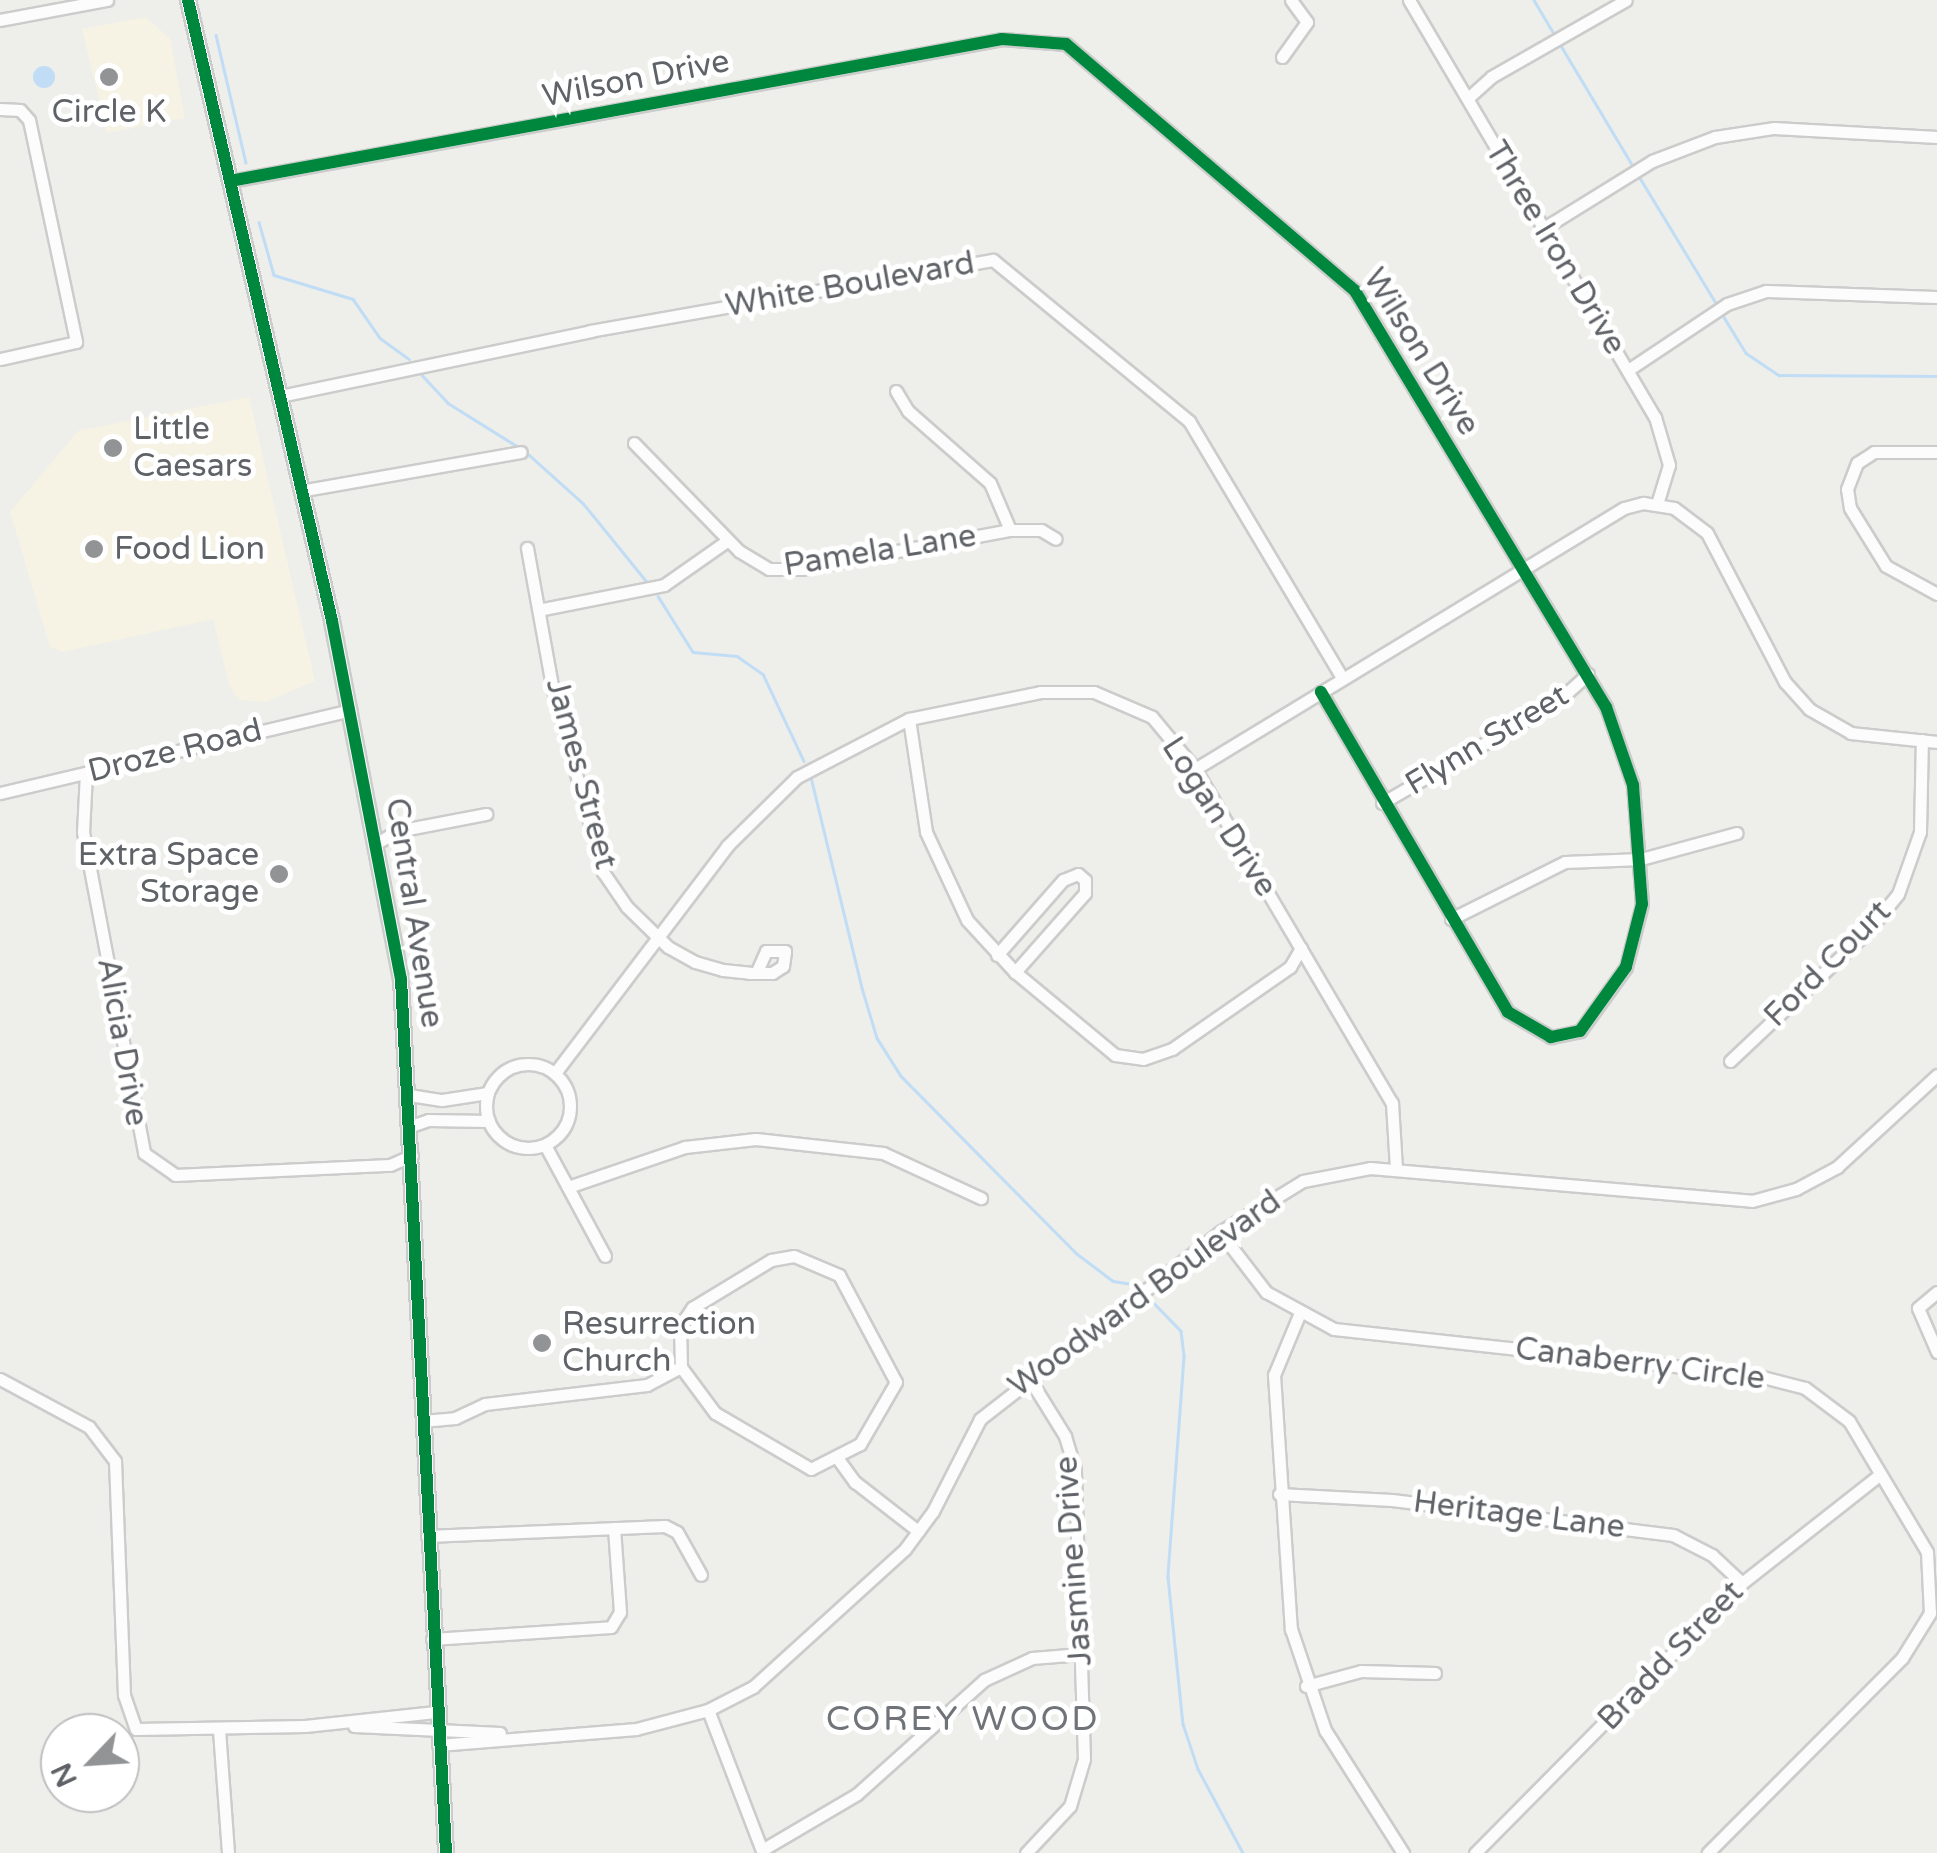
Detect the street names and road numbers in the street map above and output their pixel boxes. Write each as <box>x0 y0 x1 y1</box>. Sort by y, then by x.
street label: Wilson Drive <box>539 42 733 116</box>
street label: Three Iron Drive <box>1476 134 1634 362</box>
street label: White Boulevard <box>723 244 977 326</box>
street label: Wilson Drive <box>1355 262 1487 442</box>
street label: Pamela Lane <box>781 517 979 585</box>
street label: James Street <box>537 675 625 873</box>
street label: Flynn Street <box>1399 676 1575 804</box>
street label: Droze Road <box>84 711 266 791</box>
street label: Logan Drive <box>1153 730 1285 904</box>
street label: Central Avenue <box>377 795 451 1031</box>
street label: Ford Court <box>1757 893 1899 1035</box>
street label: Alicia Drive <box>88 955 156 1129</box>
street label: Woodward Boulevard <box>1001 1182 1289 1406</box>
street label: Canaberry Circle <box>1513 1330 1767 1398</box>
street label: Jasmine Drive <box>1048 1455 1100 1667</box>
street label: Heritage Lane <box>1411 1483 1627 1547</box>
street label: Bradd Street <box>1590 1573 1752 1739</box>

